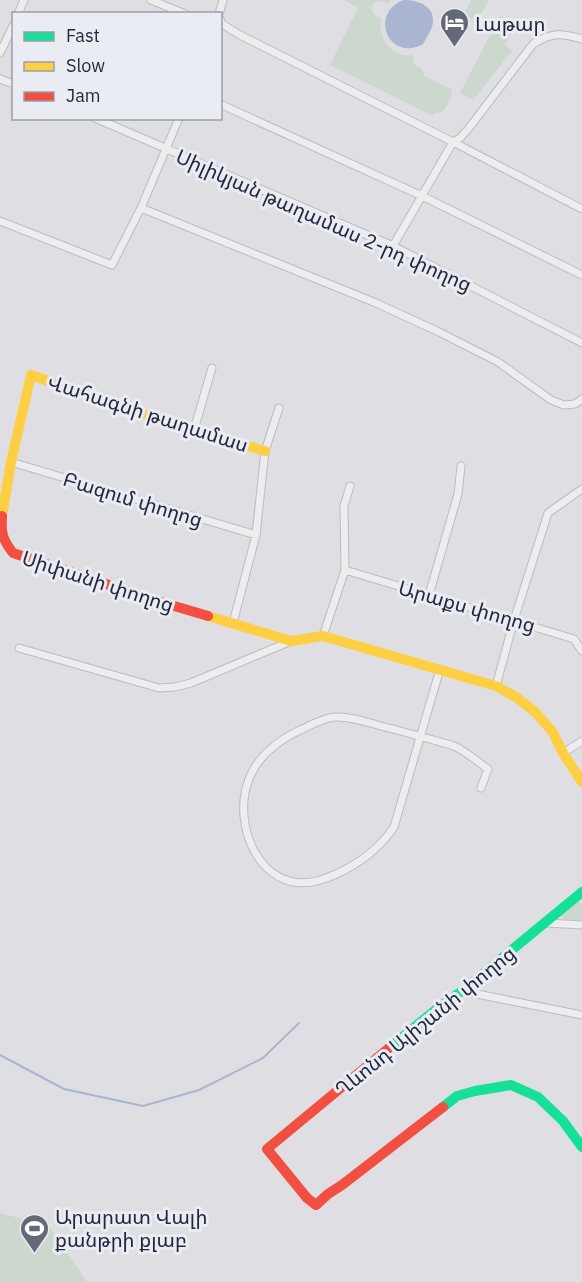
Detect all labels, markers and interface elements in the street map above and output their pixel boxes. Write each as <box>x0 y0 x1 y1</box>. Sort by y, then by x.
hotel icon: Լաթար <box>438 7 470 49</box>
place label: Լաթար <box>475 10 545 37</box>
legend <box>12 12 222 120</box>
text: Fast <box>66 24 100 47</box>
text: Slow <box>66 54 105 77</box>
text: Jam <box>66 84 101 107</box>
street label: Սիլիկյան թաղամաս 2-րդ փողոց <box>172 142 476 298</box>
street label: Վահագնի թաղամաս <box>44 368 252 458</box>
street label: Բազում փողոց <box>60 465 206 533</box>
street label: Սիփանի փողոց <box>19 544 177 618</box>
street label: Արաքս փողոց <box>395 574 539 638</box>
street label: Ղևոնդ Ալիշանի փողոց <box>329 940 521 1102</box>
place label: Արարատ Վալի քանթրի քլաբ <box>55 1203 208 1253</box>
sports icon: Արարատ Վալի քանթրի քլաբ <box>18 1212 50 1254</box>

